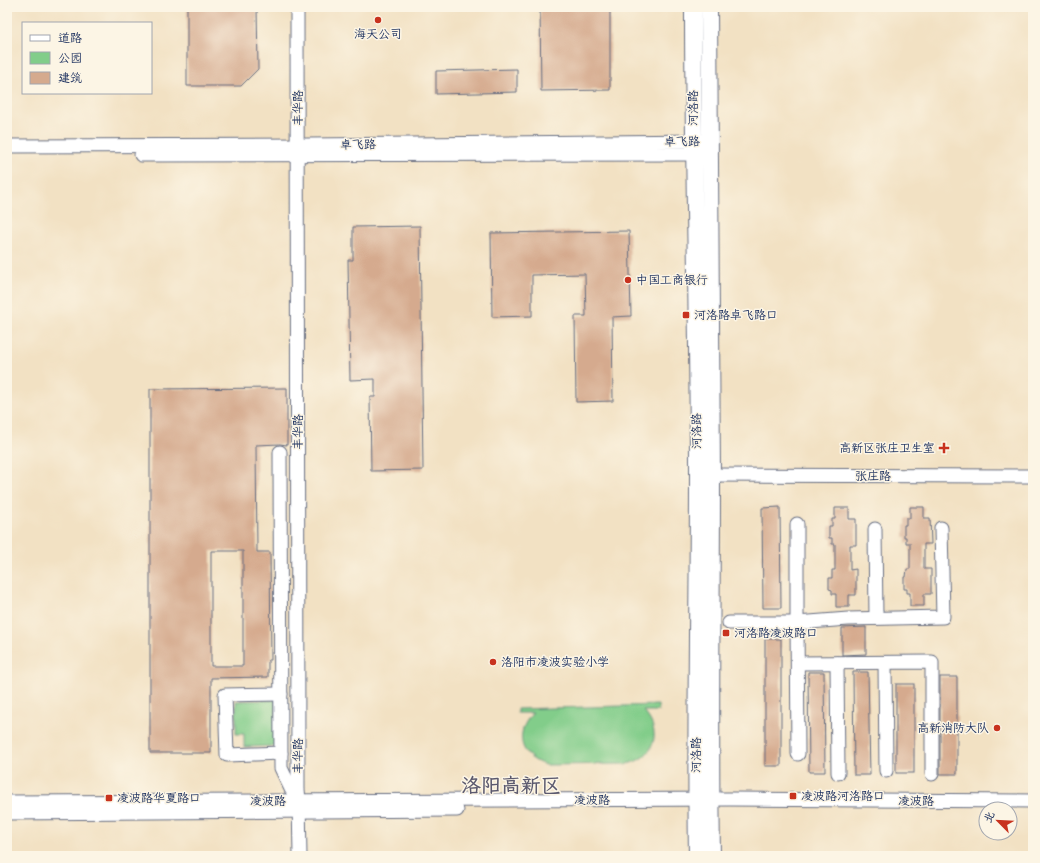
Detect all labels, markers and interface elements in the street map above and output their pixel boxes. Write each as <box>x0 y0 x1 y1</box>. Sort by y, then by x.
marker: 海天公司 <box>373 15 383 25</box>
legend <box>22 22 152 94</box>
place label: 海天公司 <box>354 25 402 44</box>
text: 道路 <box>58 29 82 48</box>
text: 公园 <box>58 49 82 68</box>
text: 建筑 <box>58 69 82 88</box>
street label: 丰华路 <box>289 90 308 126</box>
street label: 河洛路 <box>684 90 703 126</box>
street label: 卓飞路 <box>664 132 700 152</box>
street label: 卓飞路 <box>340 135 376 155</box>
place label: 中国工商银行 <box>636 271 708 290</box>
marker: 中国工商银行 <box>623 275 633 285</box>
place label: 河洛路卓飞路口 <box>694 306 778 325</box>
marker: 河洛路卓飞路口 <box>681 310 691 320</box>
street label: 河洛路 <box>687 413 707 449</box>
street label: 丰华路 <box>289 414 308 450</box>
place label: 高新区张庄卫生室 <box>839 439 935 458</box>
marker: 高新区张庄卫生室 <box>938 442 950 454</box>
street label: 张庄路 <box>855 467 891 486</box>
place label: 河洛路凌波路口 <box>734 624 818 643</box>
marker: 河洛路凌波路口 <box>721 628 731 638</box>
place label: 洛阳市凌波实验小学 <box>501 653 609 672</box>
marker: 洛阳市凌波实验小学 <box>488 657 498 667</box>
place label: 高新消防大队 <box>917 719 989 738</box>
marker: 高新消防大队 <box>992 723 1002 733</box>
street label: 河洛路 <box>687 737 706 773</box>
street label: 丰华路 <box>289 738 308 774</box>
district label: 洛阳高新区 <box>461 771 561 803</box>
place label: 凌波路河洛路口 <box>801 787 885 806</box>
place label: 凌波路华夏路口 <box>117 789 201 808</box>
street label: 凌波路 <box>574 791 610 810</box>
marker: 凌波路河洛路口 <box>788 791 798 801</box>
street label: 凌波路 <box>250 792 286 811</box>
street label: 凌波路 <box>898 792 934 811</box>
marker: 凌波路华夏路口 <box>104 793 114 803</box>
north arrow <box>978 801 1018 841</box>
text: 北 <box>979 809 1000 826</box>

